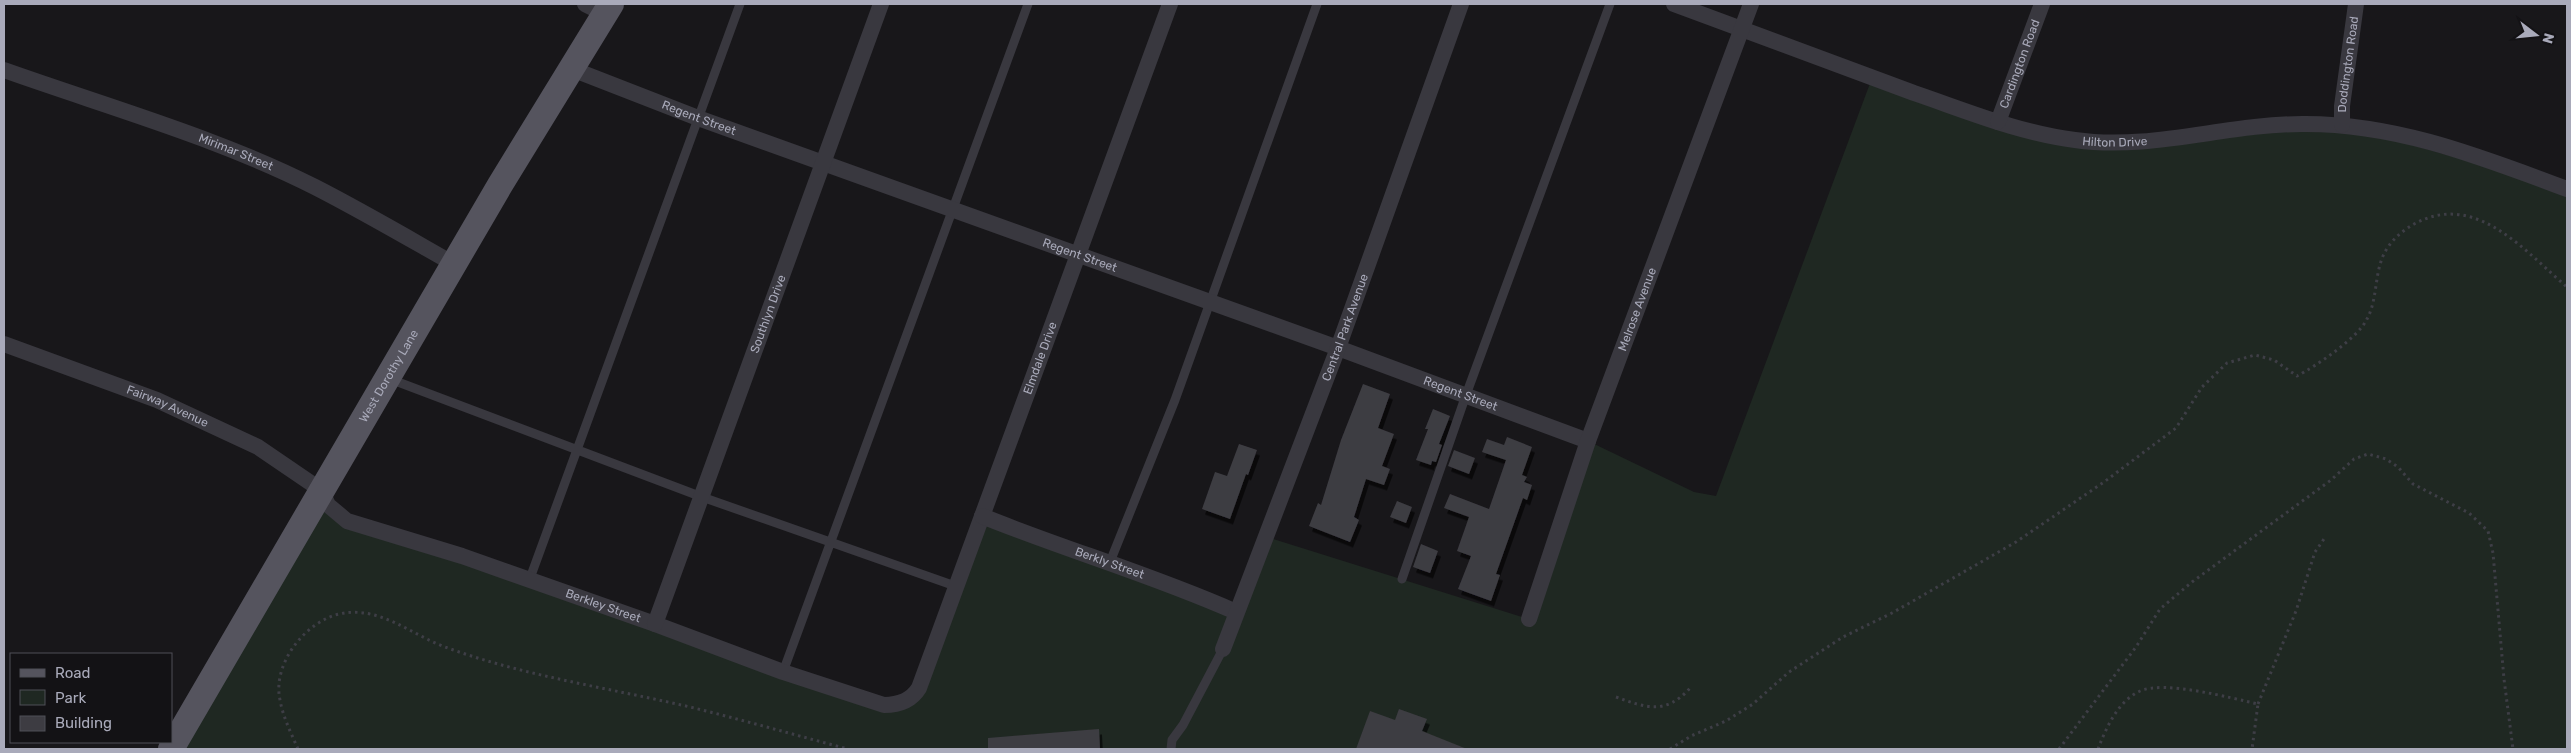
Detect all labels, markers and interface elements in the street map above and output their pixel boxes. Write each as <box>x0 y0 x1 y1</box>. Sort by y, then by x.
north arrow <box>2511 10 2561 60</box>
street label: Doddington Road <box>2335 15 2361 113</box>
street label: Cardington Road <box>1997 17 2043 110</box>
text: N <box>2538 31 2558 46</box>
street label: Regent Street <box>660 98 738 138</box>
street label: Mirimar Street <box>197 131 276 173</box>
street label: Hilton Drive <box>2082 134 2148 150</box>
street label: Regent Street <box>1041 235 1119 275</box>
street label: Melrose Avenue <box>1615 265 1659 353</box>
street label: Central Park Avenue <box>1319 272 1371 383</box>
street label: Southlyn Drive <box>747 273 789 355</box>
street label: Elmdale Drive <box>1020 320 1060 396</box>
street label: West Dorothy Lane <box>356 327 421 425</box>
street label: Regent Street <box>1422 373 1500 414</box>
street label: Fairway Avenue <box>125 382 211 430</box>
street label: Berkly Street <box>1073 544 1146 582</box>
street label: Berkley Street <box>564 586 643 626</box>
legend <box>10 653 172 743</box>
text: Road <box>55 664 91 682</box>
text: Park <box>55 689 86 707</box>
text: Building <box>55 714 112 732</box>

